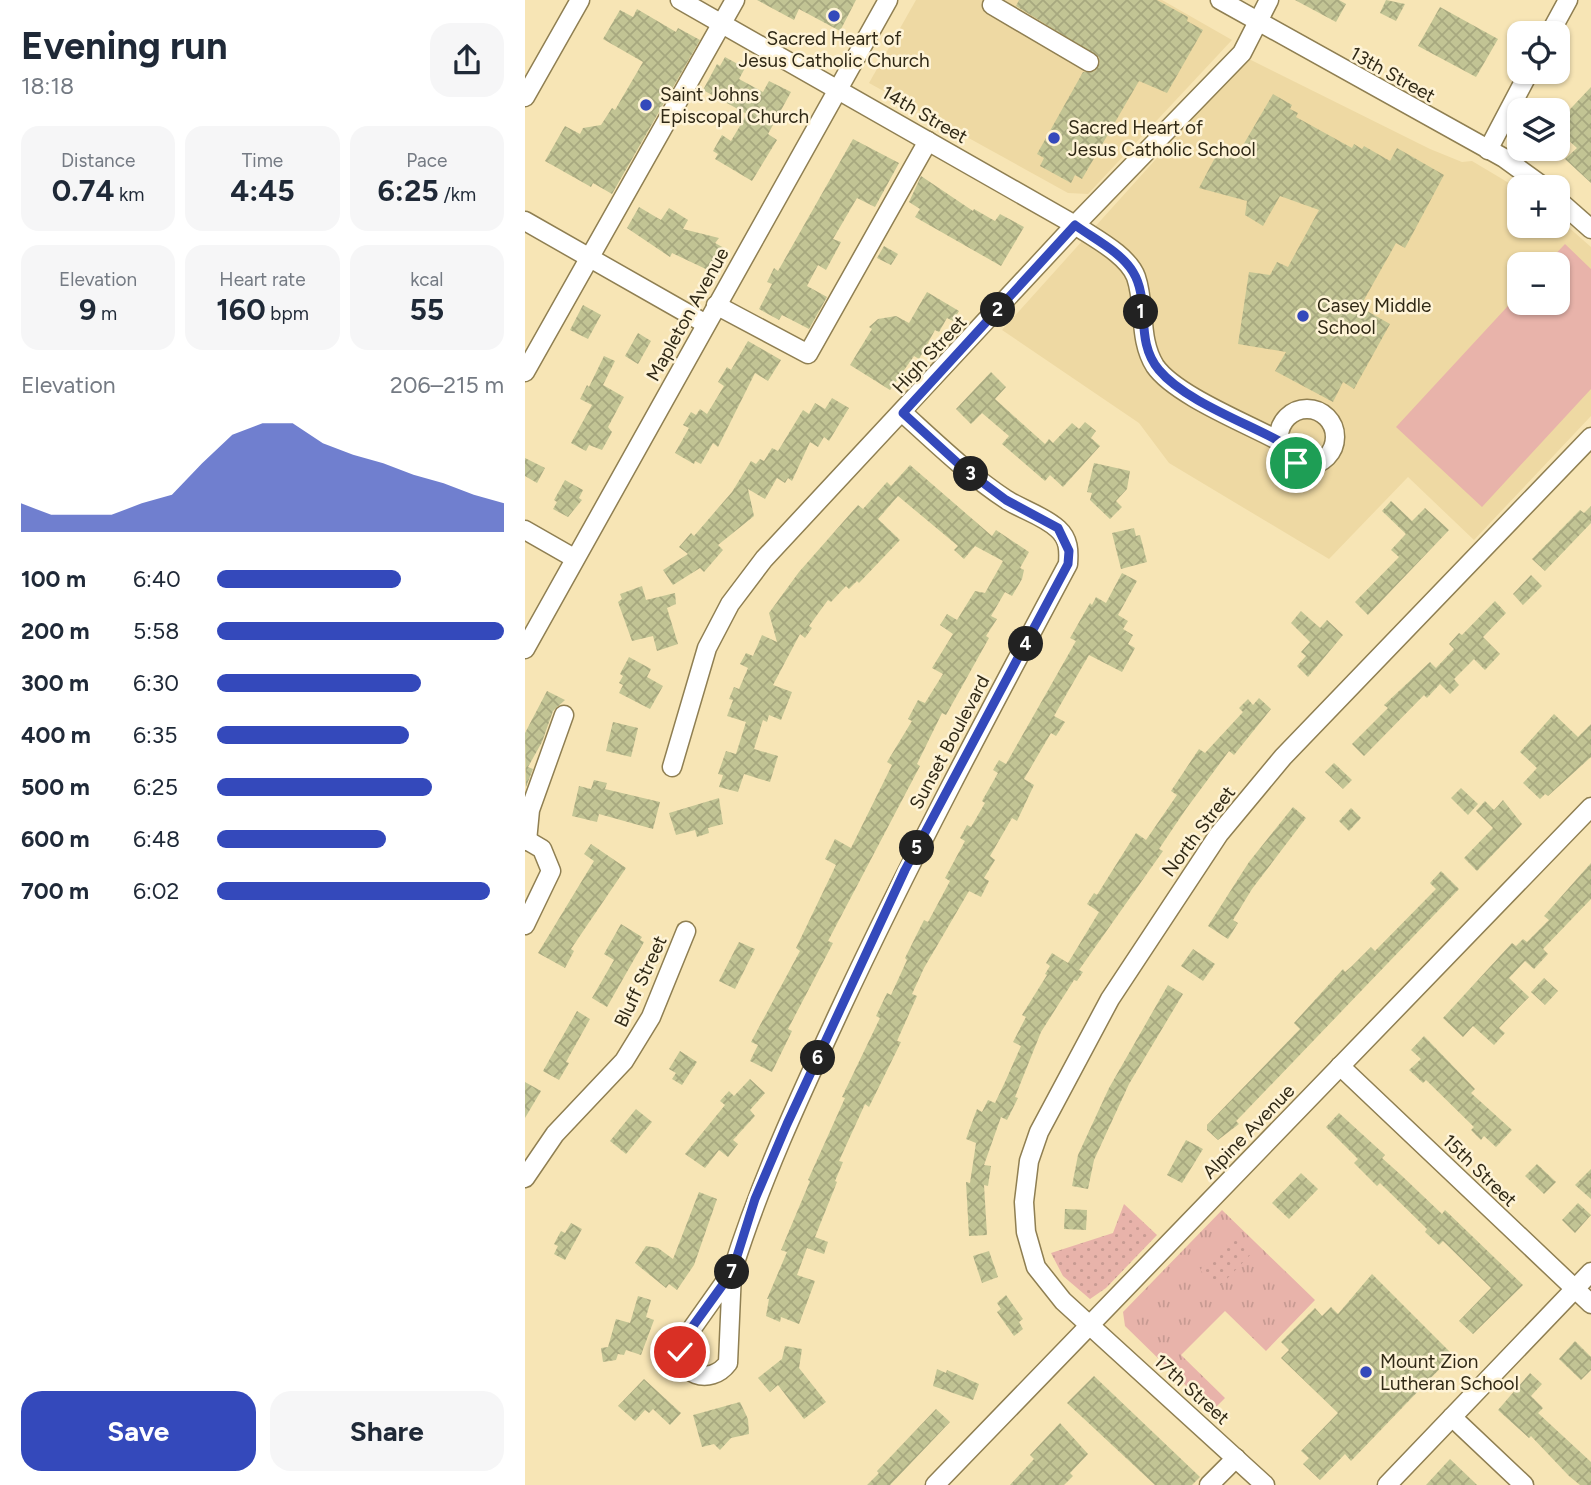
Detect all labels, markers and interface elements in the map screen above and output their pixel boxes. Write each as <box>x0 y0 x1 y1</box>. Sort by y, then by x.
marker: Sacred Heart of Jesus Catholic Church <box>826 8 842 24</box>
map controls <box>1507 21 1570 315</box>
button: locate <box>1507 21 1570 84</box>
text: Evening run <box>21 23 228 69</box>
button: share <box>430 23 504 97</box>
place label: Sacred Heart of Jesus Catholic Church <box>738 27 930 72</box>
street label: 13th Street <box>1346 42 1439 107</box>
text: 18:18 <box>21 72 74 100</box>
street label: 14th Street <box>878 81 972 148</box>
place label: Saint Johns Episcopal Church <box>660 83 809 128</box>
marker: Saint Johns Episcopal Church <box>638 97 654 113</box>
button: layers <box>1507 98 1570 161</box>
place label: Sacred Heart of Jesus Catholic School <box>1068 116 1256 161</box>
marker: Sacred Heart of Jesus Catholic School <box>1046 130 1062 146</box>
text: Distance <box>61 149 135 172</box>
text: Time <box>242 149 283 172</box>
text: Pace <box>406 149 447 172</box>
text: 0.74 <box>52 172 114 209</box>
text: 4:45 <box>230 172 295 209</box>
text: 6:25 <box>377 172 439 209</box>
button: + <box>1507 175 1570 238</box>
text: km <box>114 183 144 206</box>
text: /km <box>439 183 476 206</box>
street label: Mapleton Avenue <box>641 243 734 385</box>
button: − <box>1507 252 1570 315</box>
text: Elevation <box>59 268 137 291</box>
text: Heart rate <box>219 268 306 291</box>
text: kcal <box>410 268 443 291</box>
text: 9 <box>79 291 96 328</box>
text: 160 <box>216 291 266 328</box>
text: 55 <box>409 291 444 328</box>
pin: 2 <box>981 292 1015 328</box>
pin: 1 <box>1123 294 1159 330</box>
place label: Casey Middle School <box>1317 294 1431 339</box>
text: 2 <box>992 298 1003 321</box>
text: 1 <box>1136 300 1145 323</box>
text: m <box>96 302 117 325</box>
text: bpm <box>266 302 309 325</box>
marker: Casey Middle School <box>1295 308 1311 324</box>
street label: High Street <box>887 311 971 398</box>
text: Elevation <box>21 371 116 399</box>
text: 206–215 m <box>390 371 504 399</box>
pin <box>1266 433 1326 493</box>
icon: arrive <box>1277 444 1315 482</box>
pin: 3 <box>953 456 989 491</box>
text: 3 <box>965 462 976 485</box>
text: 100 m <box>21 565 86 593</box>
text: 6:40 <box>133 565 181 593</box>
text: 200 m <box>21 617 90 645</box>
text: 5:58 <box>133 617 179 645</box>
pin: 4 <box>1009 626 1043 662</box>
text: 4 <box>1019 632 1032 655</box>
text: 300 m <box>21 669 89 697</box>
text: 6:30 <box>133 669 179 697</box>
street label: Sunset Boulevard <box>904 671 994 813</box>
text: 400 m <box>21 721 91 749</box>
text: 6:35 <box>133 721 178 749</box>
text: 500 m <box>21 773 90 801</box>
text: 6:25 <box>133 773 178 801</box>
street label: North Street <box>1157 781 1240 881</box>
text: 600 m <box>21 825 90 853</box>
text: 6:48 <box>133 825 180 853</box>
pin: 5 <box>899 830 935 866</box>
text: 5 <box>911 836 922 859</box>
text: 700 m <box>21 877 89 905</box>
text: 6:02 <box>133 877 179 905</box>
street label: Bluff Street <box>609 932 672 1031</box>
pin: 6 <box>801 1040 835 1076</box>
text: 6 <box>812 1046 823 1069</box>
street label: Alpine Avenue <box>1198 1079 1299 1183</box>
street label: 15th Street <box>1438 1129 1522 1211</box>
pin: 7 <box>715 1254 749 1290</box>
text: 7 <box>726 1260 737 1283</box>
pin <box>650 1322 710 1382</box>
icon: check <box>661 1333 699 1371</box>
street label: 17th Street <box>1149 1349 1234 1429</box>
place label: Mount Zion Lutheran School <box>1380 1350 1519 1395</box>
marker: Mount Zion Lutheran School <box>1358 1364 1374 1380</box>
button: Save <box>21 1391 256 1471</box>
button: Share <box>270 1391 504 1471</box>

